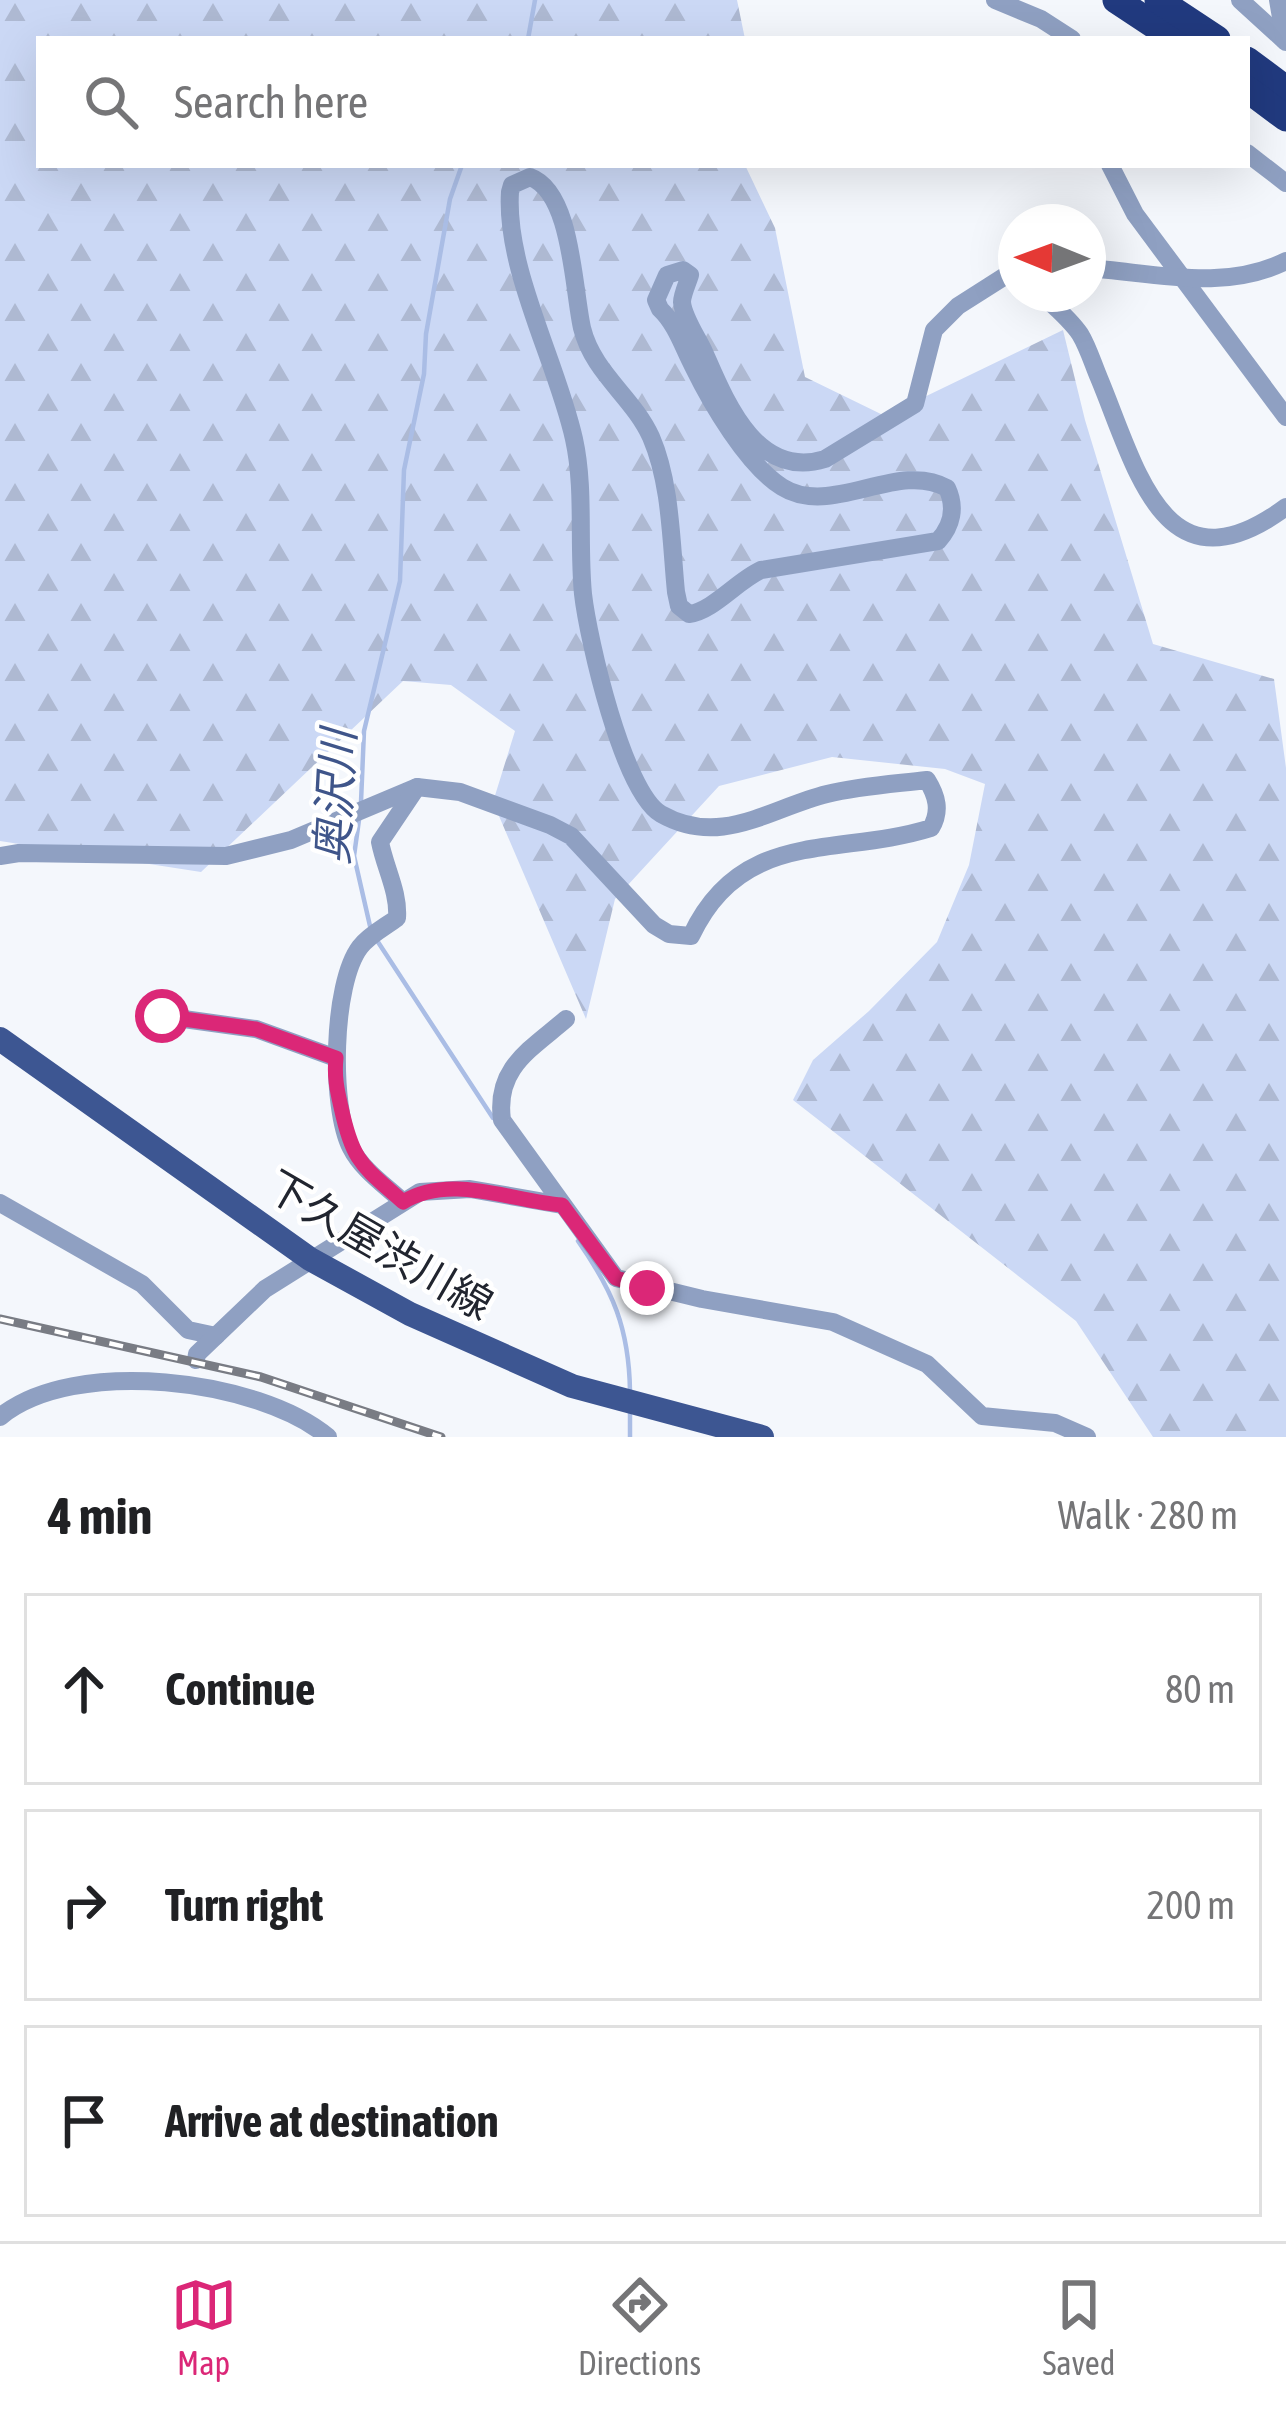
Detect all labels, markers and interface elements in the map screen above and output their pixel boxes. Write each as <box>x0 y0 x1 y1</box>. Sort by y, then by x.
search box <box>36 36 1250 168</box>
icon: search <box>78 69 144 135</box>
text: Search here <box>174 76 368 128</box>
north arrow <box>998 204 1106 312</box>
water label: 奥沢川 <box>306 724 365 866</box>
route start <box>135 989 189 1043</box>
street label: 下久屋渋川線 <box>259 1161 501 1329</box>
route end <box>620 1261 674 1315</box>
text: 4 min <box>48 1486 152 1545</box>
text: Walk · 280 m <box>1058 1493 1238 1537</box>
icon: ahead <box>51 1656 117 1722</box>
text: Continue <box>165 1663 316 1715</box>
text: 80 m <box>1165 1667 1235 1711</box>
icon: right <box>51 1872 117 1938</box>
text: Turn right <box>165 1879 323 1931</box>
text: 200 m <box>1147 1883 1235 1927</box>
icon: arrive <box>51 2088 117 2154</box>
text: Arrive at destination <box>165 2095 499 2147</box>
tab: Map <box>171 2272 237 2382</box>
tab: Directions <box>578 2272 701 2382</box>
tab: Saved <box>1042 2272 1115 2382</box>

